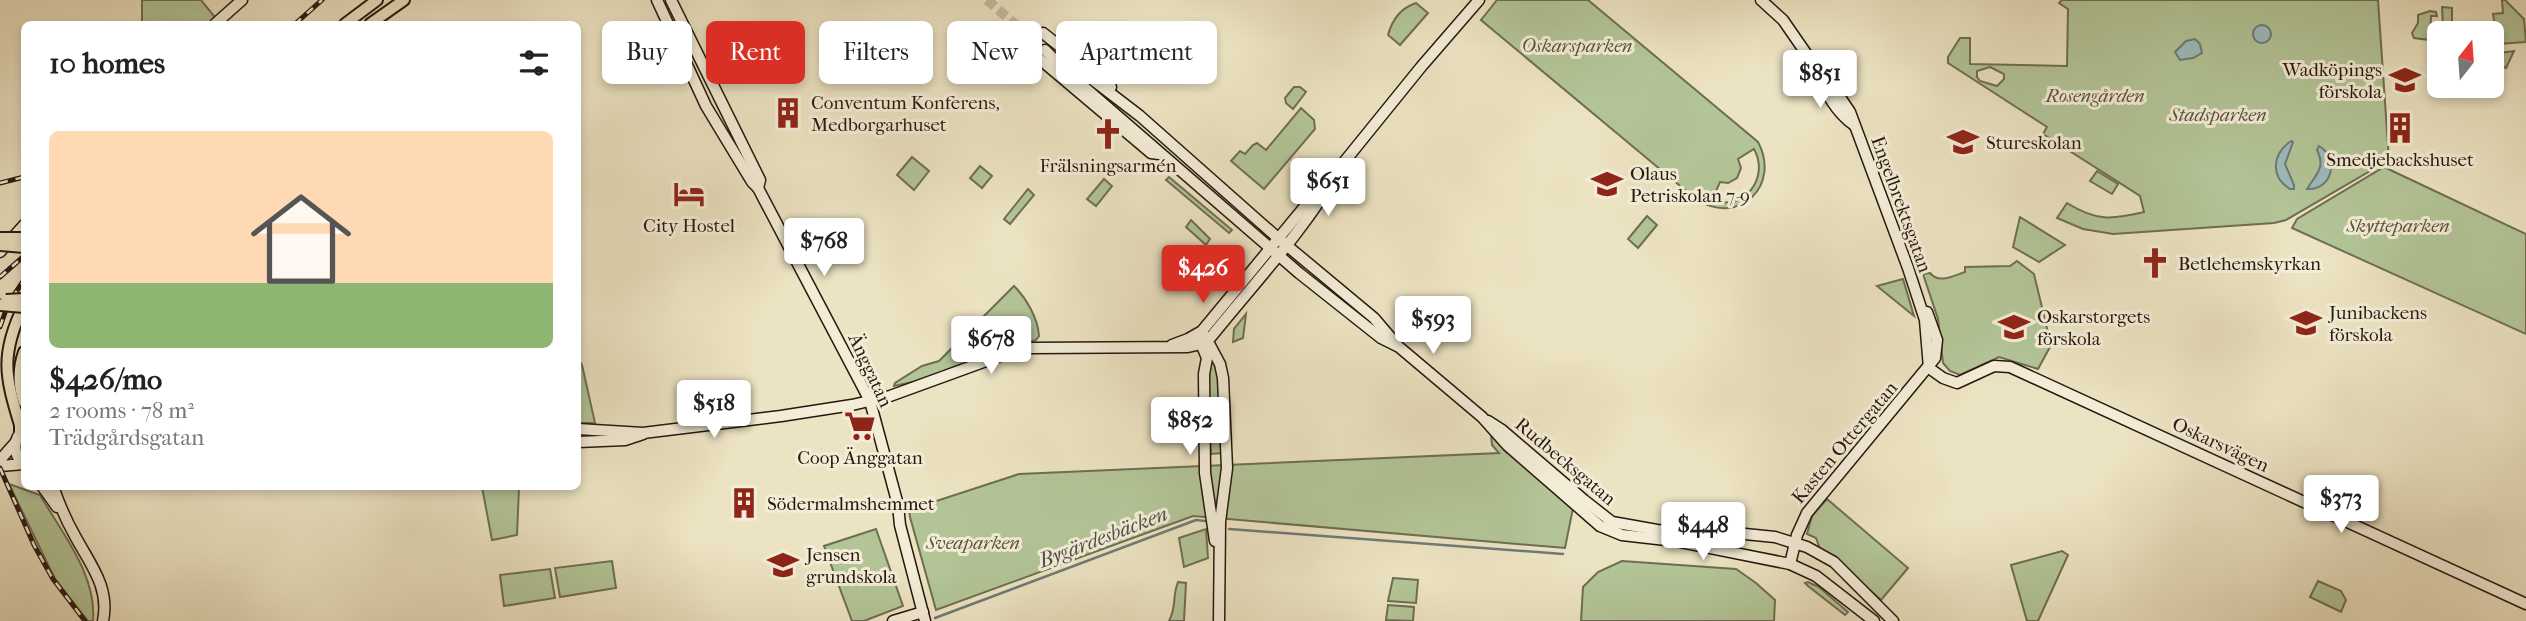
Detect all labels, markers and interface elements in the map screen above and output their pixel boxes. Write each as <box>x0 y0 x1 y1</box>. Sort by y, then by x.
chip: Buy <box>602 21 692 84</box>
chip: Rent <box>706 21 805 84</box>
chip: Filters <box>819 21 933 84</box>
chip: New <box>947 21 1042 84</box>
chip: Apartment <box>1056 21 1217 84</box>
north arrow <box>2427 21 2504 98</box>
map controls <box>2427 21 2504 98</box>
park label: Oskarsparken <box>1521 35 1633 57</box>
icon: filters <box>515 44 553 82</box>
text: 10 homes <box>49 46 165 81</box>
pin: $851 <box>1779 50 1861 110</box>
text: $851 <box>1799 59 1841 86</box>
place label: Wadköpings förskola <box>2281 59 2382 103</box>
school or university icon: Wadköpings förskola <box>2388 63 2422 97</box>
park label: Rosengården <box>2043 85 2145 107</box>
place label: Conventum Konferens, Medborgarhuset <box>811 92 1000 136</box>
building icon: Conventum Konferens, Medborgarhuset <box>771 96 805 130</box>
park label: Stadsparken <box>2168 104 2267 126</box>
building icon: Smedjebackshuset <box>2383 111 2417 145</box>
church icon: Frälsningsarmén <box>1091 117 1125 151</box>
school or university icon: Stureskolan <box>1946 125 1980 159</box>
place label: Stureskolan <box>1986 132 2082 154</box>
street label: Engelbrektsgatan <box>1866 133 1936 276</box>
place label: Smedjebackshuset <box>2326 149 2474 171</box>
place label: Frälsningsarmén <box>1039 155 1177 177</box>
pin: $651 <box>1287 158 1369 218</box>
place label: Olaus Petriskolan 7-9 <box>1630 163 1750 207</box>
text: $651 <box>1306 167 1350 194</box>
school or university icon: Olaus Petriskolan 7-9 <box>1590 167 1624 201</box>
icon: home <box>238 176 364 302</box>
hotel icon: City Hostel <box>672 177 706 211</box>
place label: City Hostel <box>643 215 735 237</box>
park label: Skytteparken <box>2345 215 2450 237</box>
pin: $768 <box>783 218 865 278</box>
text: $768 <box>800 227 848 254</box>
pin: $426 <box>1162 246 1244 305</box>
church icon: Betlehemskyrkan <box>2138 246 2172 280</box>
place label: Betlehemskyrkan <box>2178 253 2321 275</box>
text: $426 <box>1178 254 1228 281</box>
pin: $593 <box>1392 296 1474 356</box>
place label: Junibackens förskola <box>2327 302 2427 346</box>
text: $593 <box>1411 305 1455 332</box>
place label: Oskarstorgets förskola <box>2037 306 2150 350</box>
school or university icon: Junibackens förskola <box>2289 306 2323 340</box>
school or university icon: Oskarstorgets förskola <box>1997 310 2031 344</box>
pin: $678 <box>950 316 1032 376</box>
text: $678 <box>967 325 1015 352</box>
street label: Änggatan <box>843 329 897 411</box>
text: $426/mo <box>49 362 162 397</box>
street label: Kasten Ottergatan <box>1787 377 1902 508</box>
pin: $518 <box>673 380 755 440</box>
text: $518 <box>693 389 735 416</box>
text: 2 rooms · 78 m² <box>49 397 194 424</box>
pin: $852 <box>1149 398 1231 457</box>
text: $852 <box>1167 406 1213 433</box>
supermarket icon: Coop Änggatan <box>843 409 877 443</box>
street label: Rudbecksgatan <box>1511 413 1620 510</box>
street label: Oskarsvägen <box>2169 413 2273 477</box>
text: Trädgårdsgatan <box>49 424 204 451</box>
place label: Coop Änggatan <box>797 447 923 469</box>
pin: $373 <box>2300 476 2382 535</box>
text: $373 <box>2320 484 2362 511</box>
building icon: Södermalmshemmet <box>727 486 761 520</box>
place label: Södermalmshemmet <box>767 493 935 515</box>
water label: Bygärdesbäcken <box>1034 501 1171 573</box>
pin: $448 <box>1662 503 1744 562</box>
text: $448 <box>1677 511 1729 538</box>
park label: Sveaparken <box>925 532 1020 554</box>
place label: Jensen grundskola <box>804 544 897 588</box>
school or university icon: Jensen grundskola <box>766 548 800 582</box>

